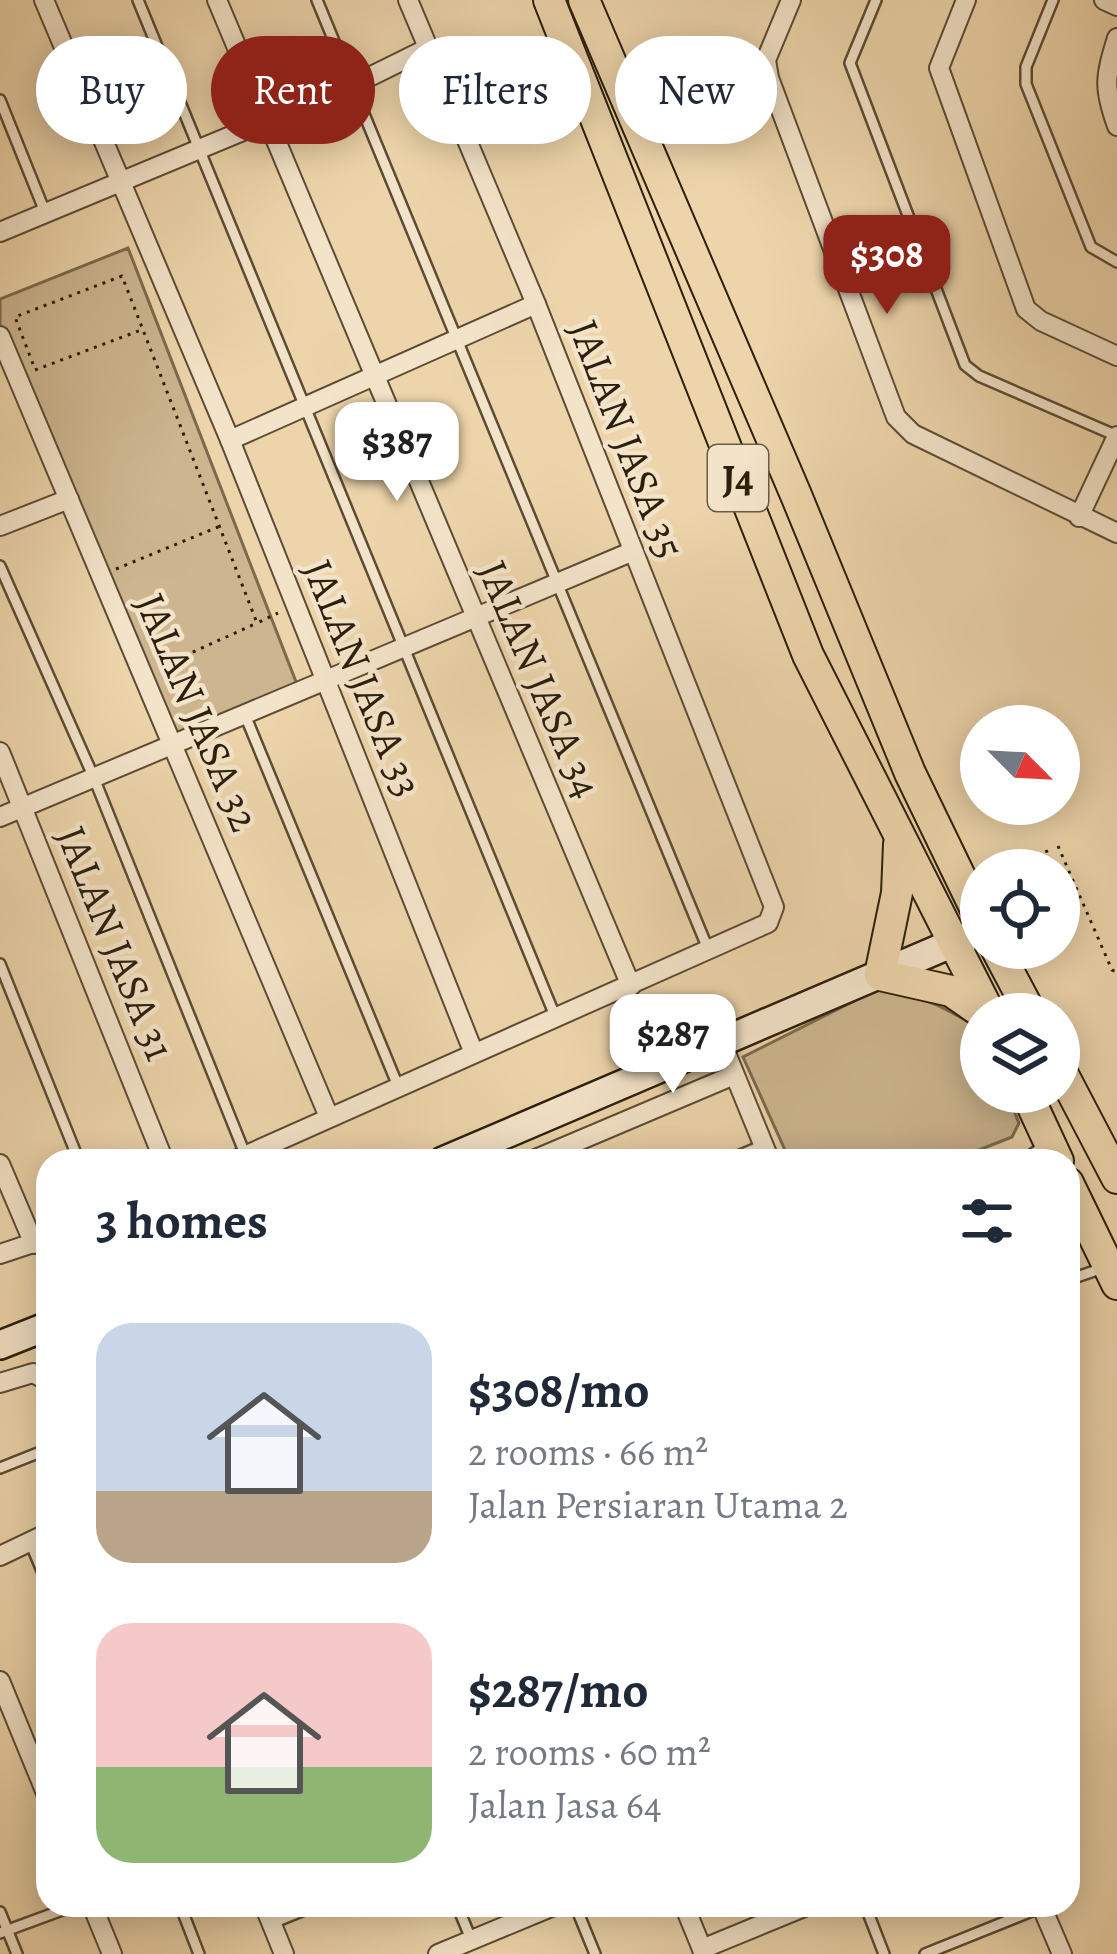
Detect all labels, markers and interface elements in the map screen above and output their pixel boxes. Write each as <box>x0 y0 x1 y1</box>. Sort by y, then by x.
chip: Buy <box>36 36 187 144</box>
chip: Rent <box>211 36 375 144</box>
chip: Filters <box>399 36 591 144</box>
chip: New <box>615 36 777 144</box>
pin: $308 <box>816 215 958 317</box>
text: $308 <box>850 227 924 280</box>
street label: JALAN JASA 35 <box>555 311 699 567</box>
pin: $387 <box>326 402 468 504</box>
text: $387 <box>362 414 432 467</box>
road number: J4 <box>708 445 768 511</box>
street label: JALAN JASA 33 <box>290 551 436 805</box>
street label: JALAN JASA 34 <box>464 552 616 806</box>
street label: JALAN JASA 32 <box>122 584 274 840</box>
north arrow <box>960 705 1080 825</box>
map controls <box>960 705 1080 1113</box>
street label: JALAN JASA 31 <box>43 817 189 1069</box>
button: locate <box>960 849 1080 969</box>
button: layers <box>960 993 1080 1113</box>
pin: $287 <box>602 994 744 1096</box>
text: $287 <box>637 1006 709 1059</box>
text: 3 homes <box>96 1186 268 1256</box>
icon: filters <box>954 1188 1020 1254</box>
text: $308/mo <box>468 1355 650 1425</box>
icon: home <box>192 1371 336 1515</box>
text: 2 rooms · 66 m² <box>468 1425 708 1478</box>
text: Jalan Persiaran Utama 2 <box>468 1478 848 1531</box>
text: $287/mo <box>468 1655 649 1725</box>
icon: home <box>192 1671 336 1815</box>
text: 2 rooms · 60 m² <box>468 1725 711 1778</box>
text: Jalan Jasa 64 <box>468 1778 662 1831</box>

